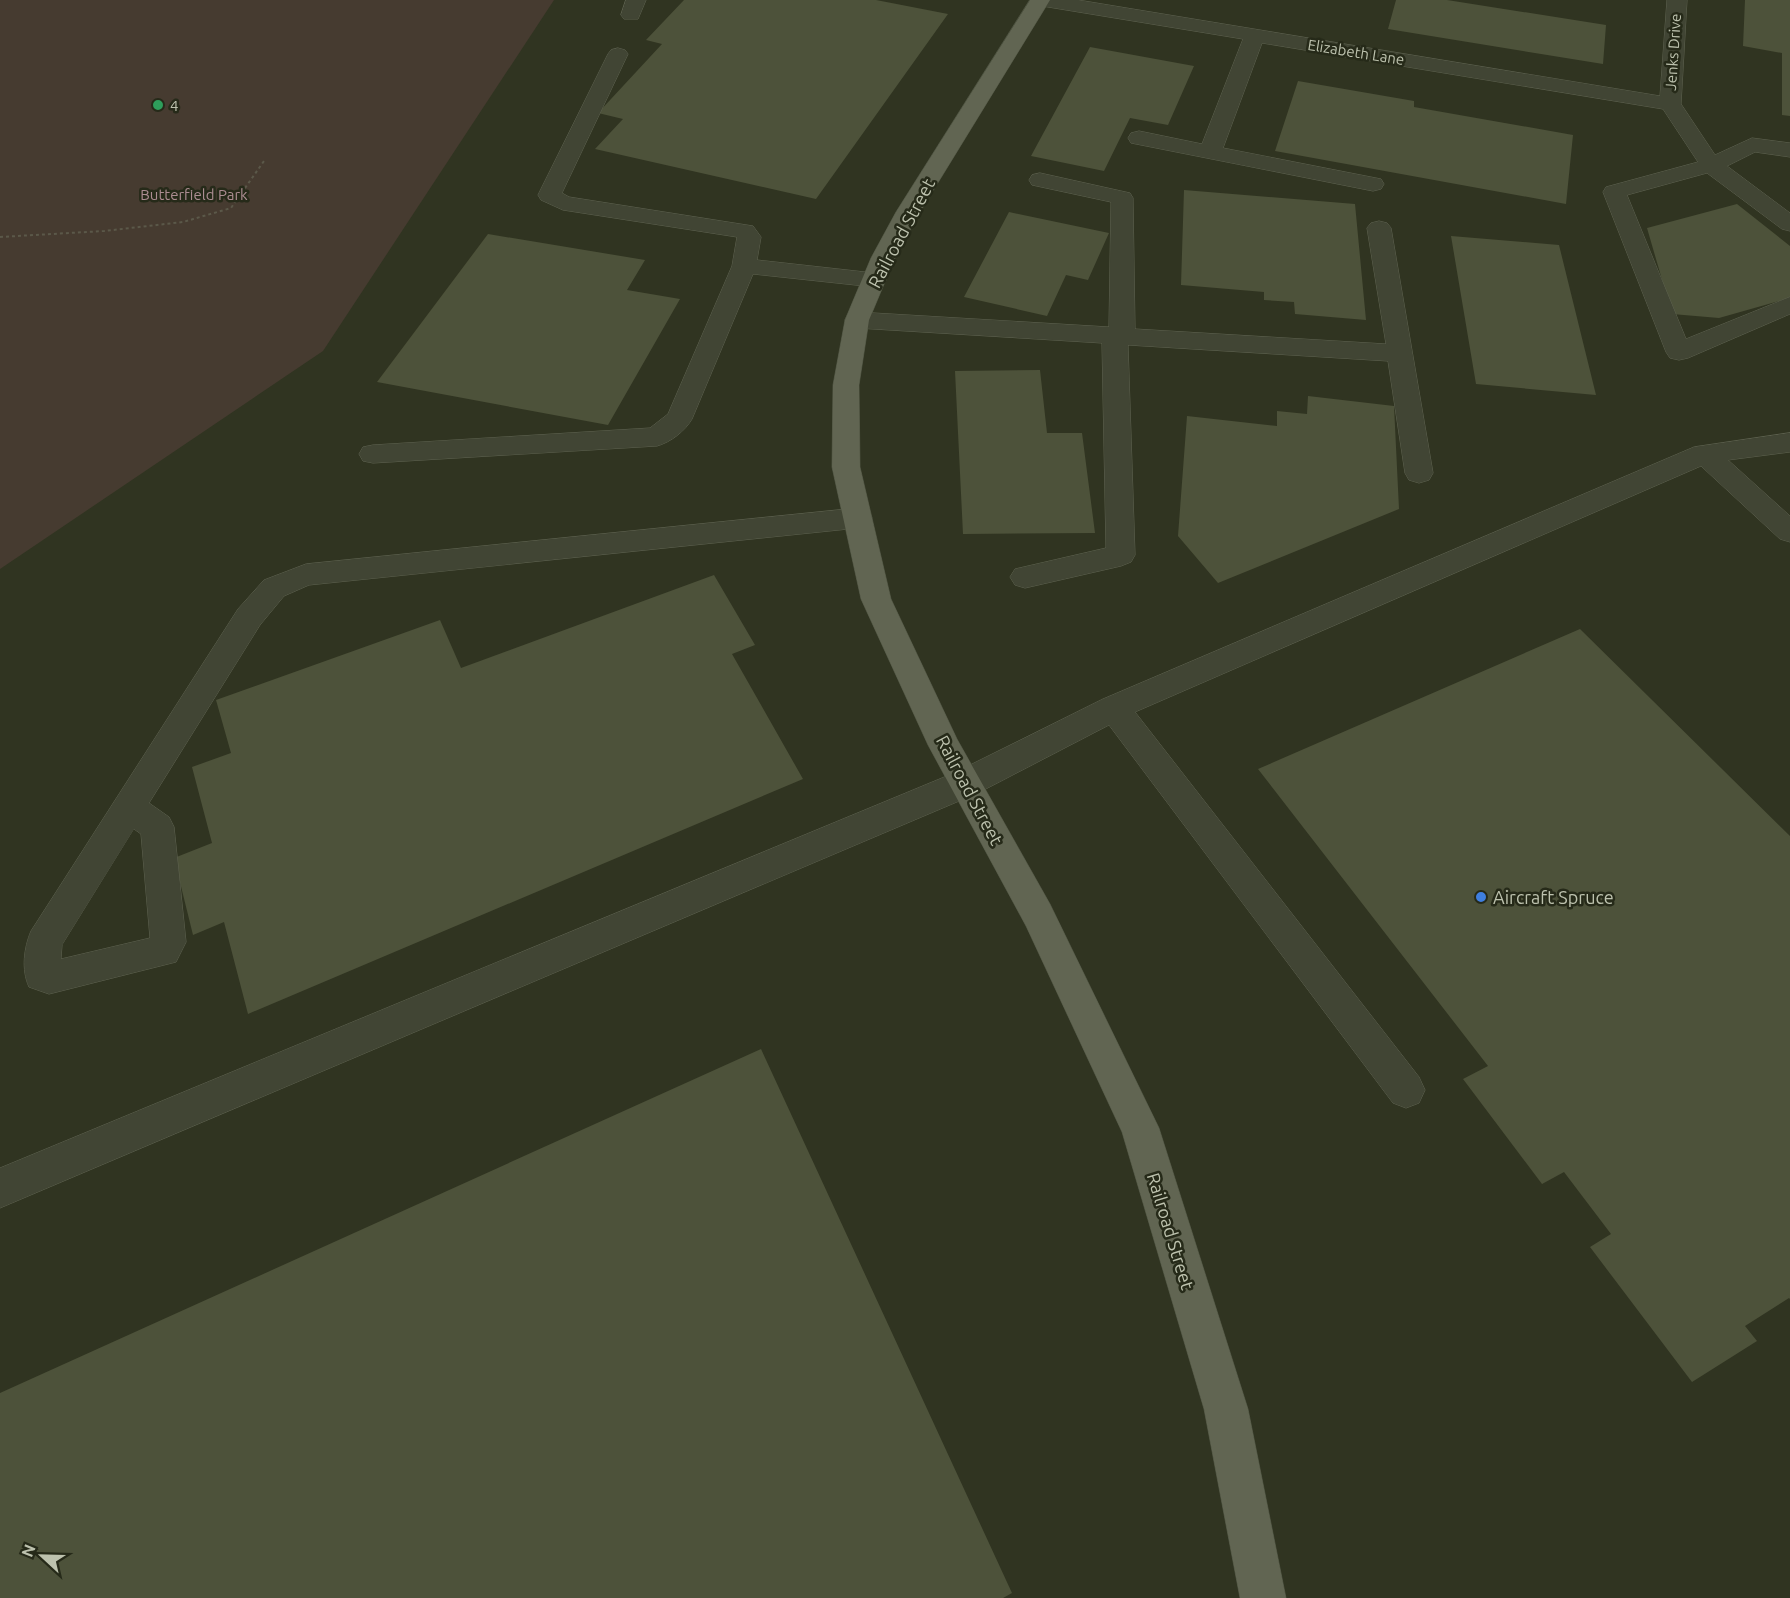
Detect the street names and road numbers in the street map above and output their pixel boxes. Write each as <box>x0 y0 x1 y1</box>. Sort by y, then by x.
street label: Jenks Drive <box>1662 13 1684 91</box>
street label: Elizabeth Lane <box>1306 36 1406 68</box>
street label: Railroad Street <box>864 175 938 291</box>
street label: Railroad Street <box>933 732 1007 848</box>
street label: Railroad Street <box>1144 1170 1198 1292</box>

